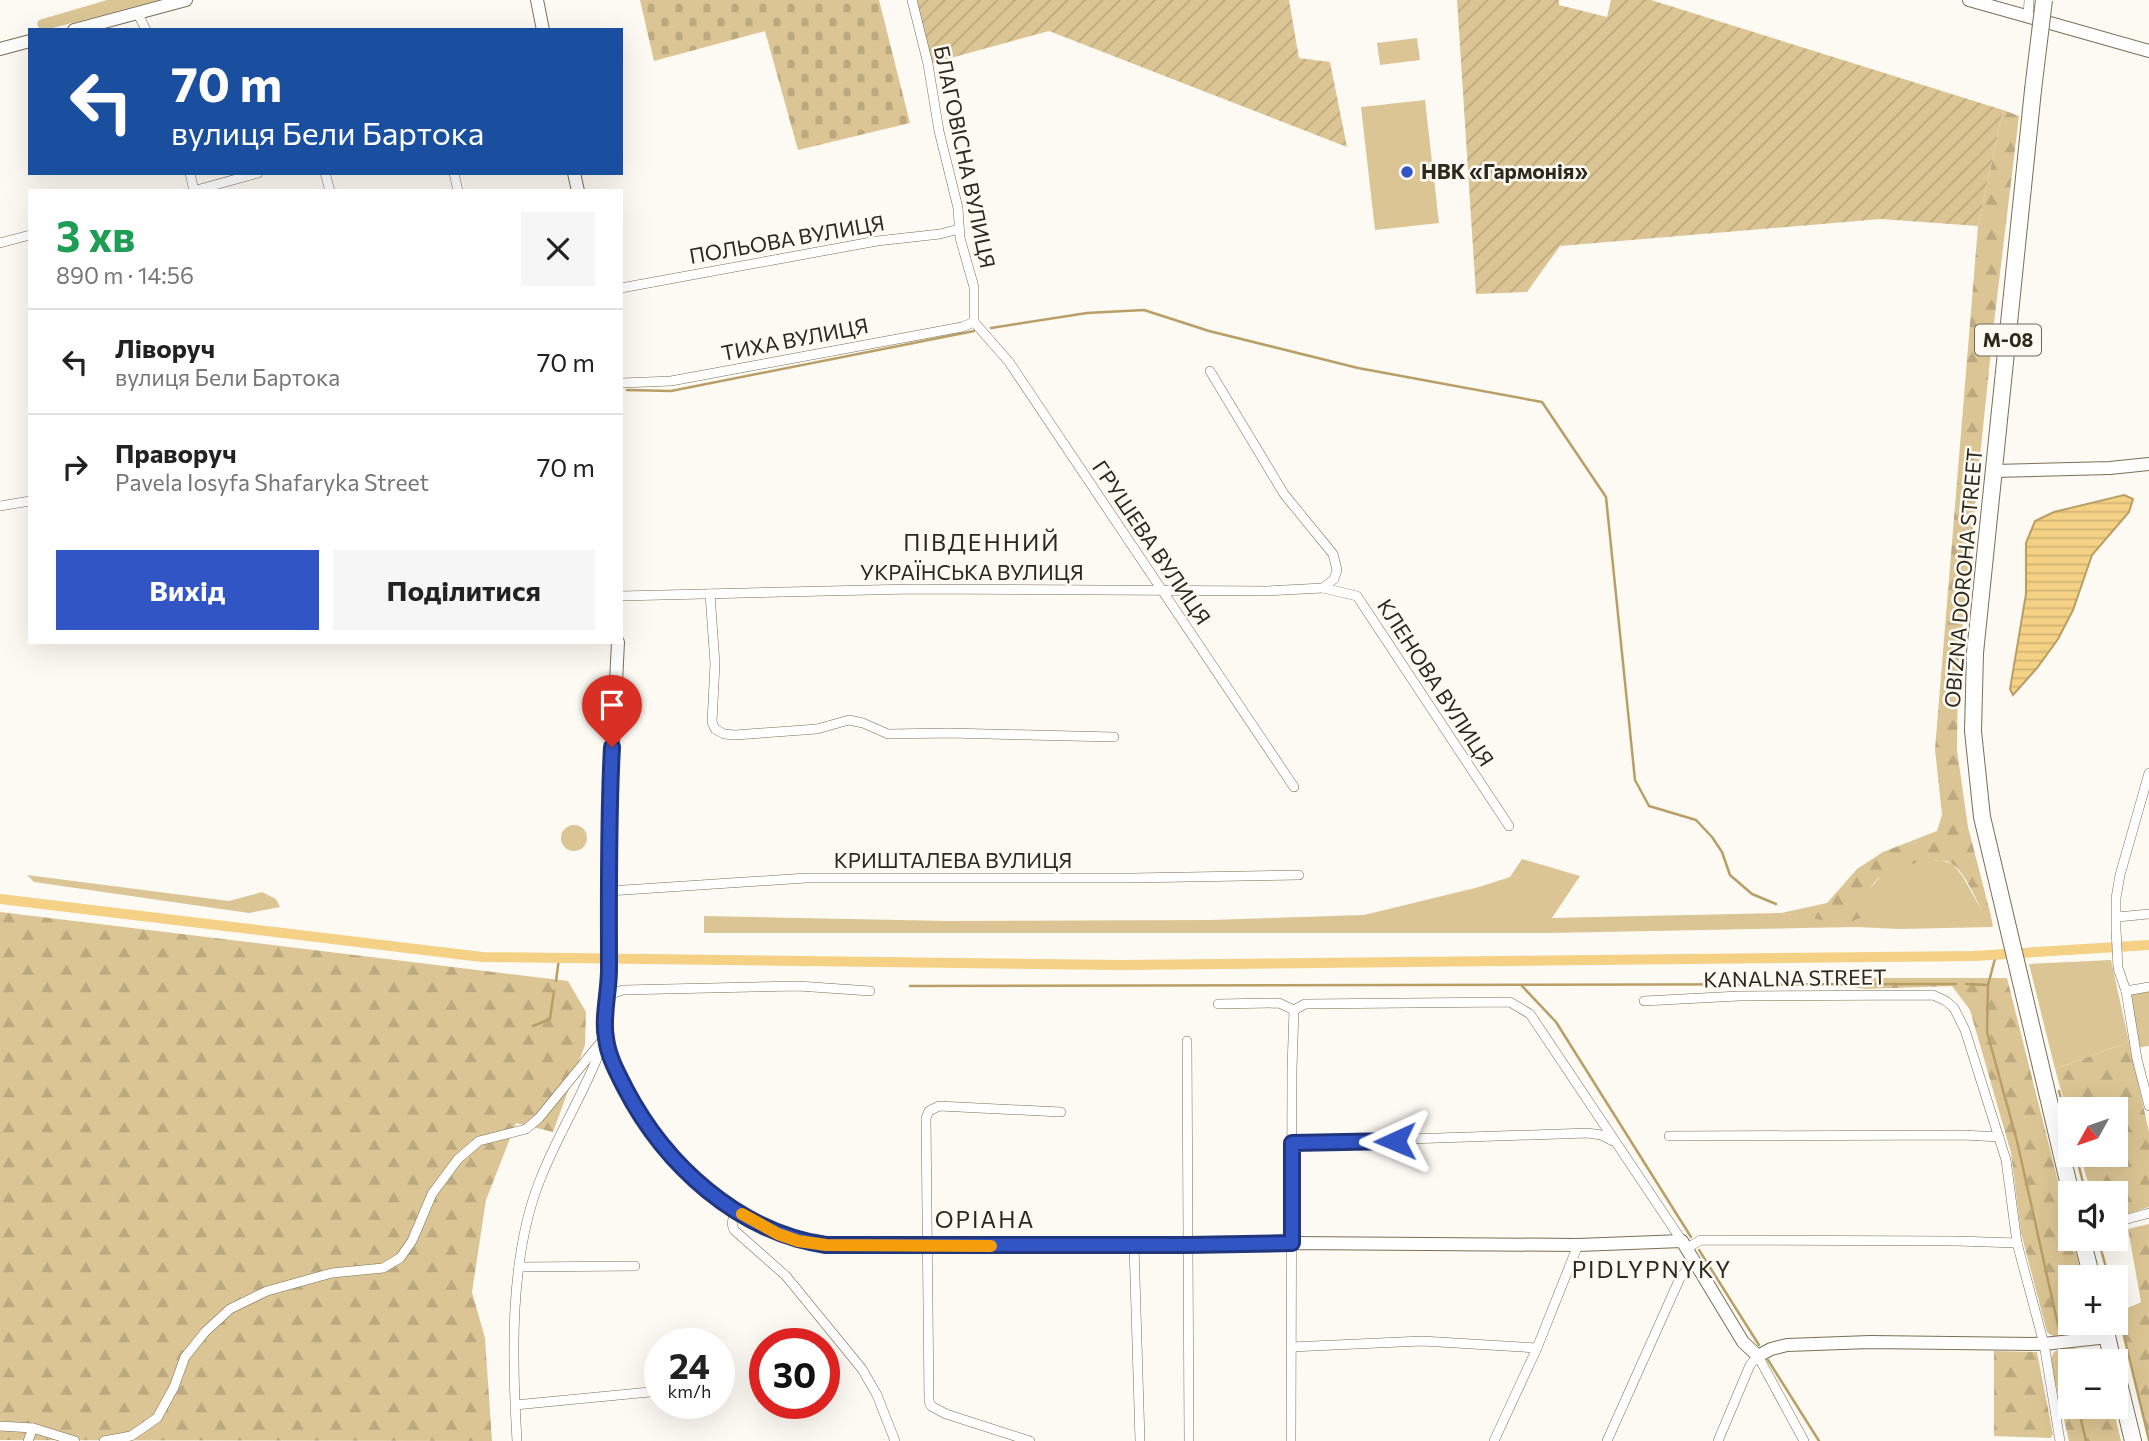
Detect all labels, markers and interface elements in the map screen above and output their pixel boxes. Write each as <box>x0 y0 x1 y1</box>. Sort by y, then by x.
street label: БЛАГОВІСНА ВУЛИЦЯ <box>930 43 1001 270</box>
text: 70 m <box>171 52 282 112</box>
icon: left <box>56 56 147 147</box>
text: вулиця Бели Бартока <box>171 112 484 152</box>
place label: НВК «Гармонія» <box>1421 158 1588 183</box>
marker: НВК «Гармонія» <box>1399 164 1415 180</box>
text: 3 хв <box>56 209 135 261</box>
street label: ПОЛЬОВА ВУЛИЦЯ <box>687 209 886 268</box>
button: close <box>521 212 595 286</box>
text: 890 m · 14:56 <box>56 261 194 289</box>
street label: ТИХА ВУЛИЦЯ <box>719 312 870 365</box>
road number: М-08 <box>1975 324 2041 356</box>
text: Ліворуч <box>115 332 215 363</box>
icon: left <box>56 343 94 381</box>
text: 70 m <box>537 346 595 377</box>
text: вулиця Бели Бартока <box>115 363 340 391</box>
text: Праворуч <box>115 437 237 468</box>
street label: OBIZNA DOROHA STREET <box>1939 447 1986 709</box>
icon: right <box>56 448 94 486</box>
text: 70 m <box>537 451 595 482</box>
street label: ГРУШЕВА ВУЛИЦЯ <box>1088 455 1216 629</box>
text: Pavela Iosyfa Shafaryka Street <box>115 468 429 496</box>
district label: ПІВДЕННИЙ <box>903 528 1061 556</box>
button: Вихід <box>56 550 319 630</box>
button: Поділитися <box>333 550 595 630</box>
street label: УКРАЇНСЬКА ВУЛИЦЯ <box>860 559 1084 584</box>
street label: КЛЕНОВА ВУЛИЦЯ <box>1373 594 1500 771</box>
pin <box>582 675 642 747</box>
icon: arrive <box>593 686 631 724</box>
street label: КРИШТАЛЕВА ВУЛИЦЯ <box>834 847 1072 872</box>
street label: KANALNA STREET <box>1703 963 1887 992</box>
north arrow <box>2058 1097 2128 1167</box>
map controls <box>2058 1097 2128 1419</box>
position arrow <box>1358 1104 1432 1178</box>
button: sound <box>2058 1181 2128 1251</box>
district label: ОРІАНА <box>935 1205 1035 1233</box>
district label: PIDLYPNYKY <box>1572 1255 1732 1283</box>
button: + <box>2058 1265 2128 1335</box>
speed limit sign: 30 <box>749 1328 840 1419</box>
text: 24 <box>669 1343 710 1386</box>
button: − <box>2058 1349 2128 1419</box>
text: km/h <box>668 1380 711 1402</box>

